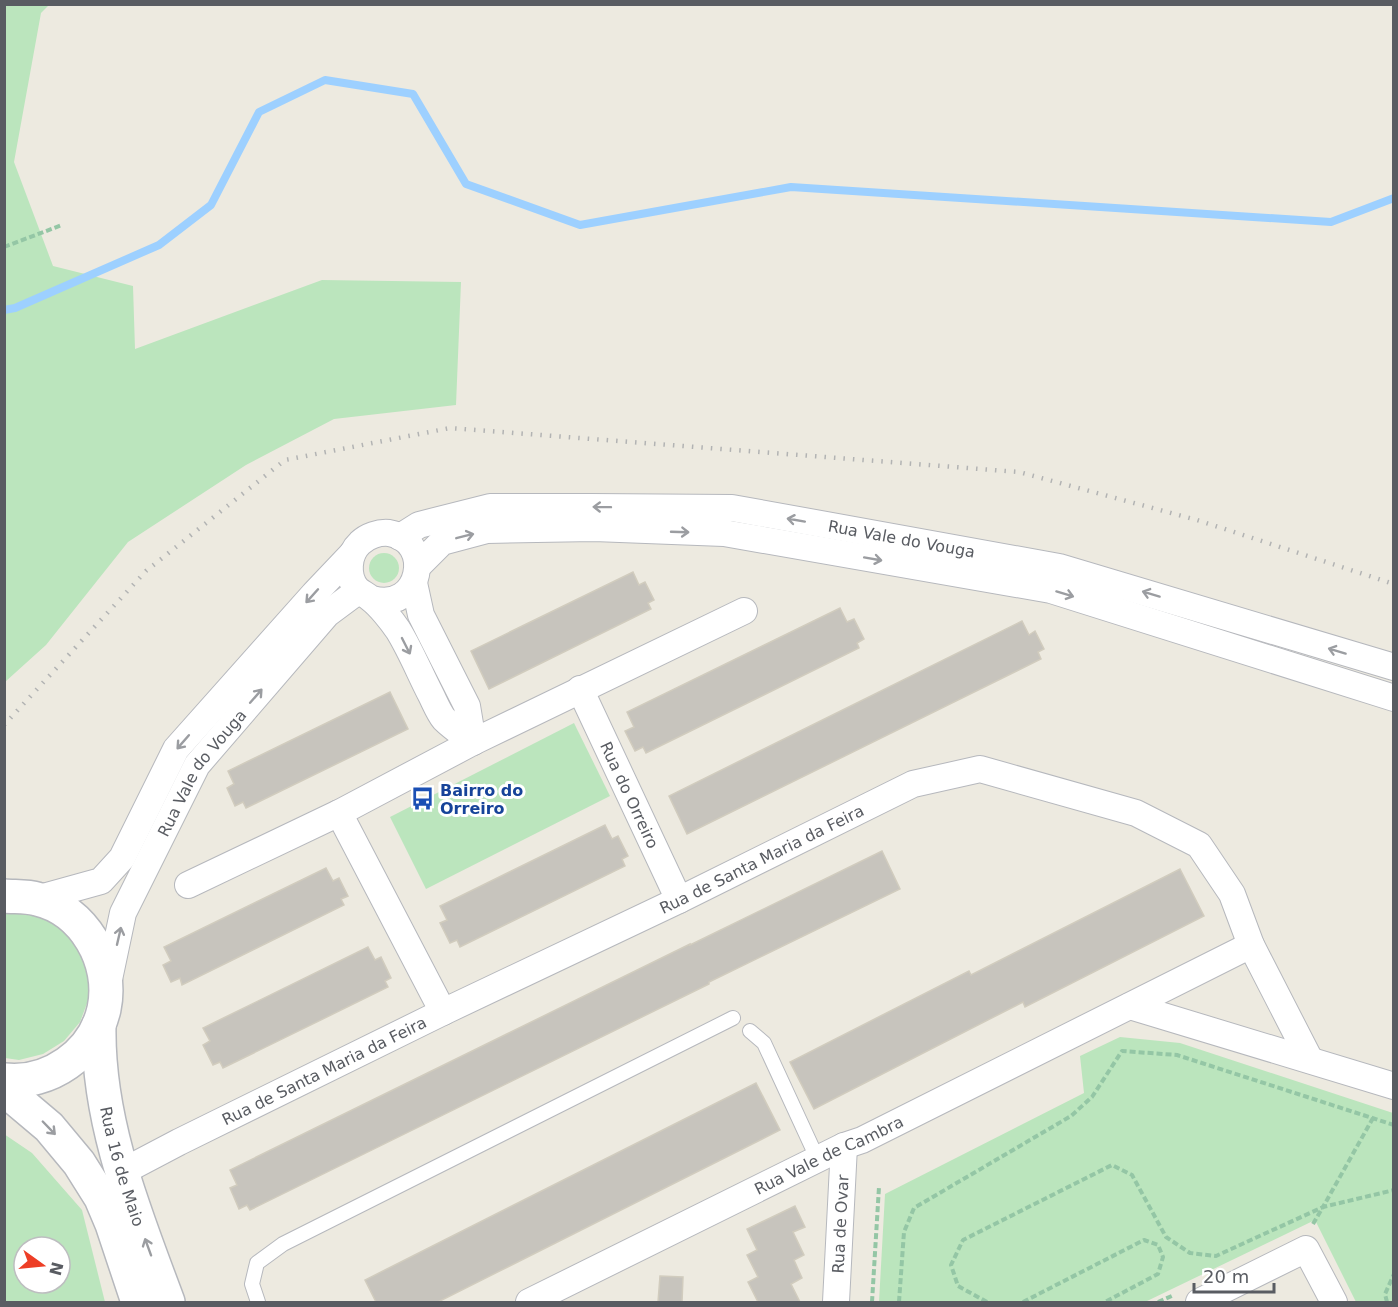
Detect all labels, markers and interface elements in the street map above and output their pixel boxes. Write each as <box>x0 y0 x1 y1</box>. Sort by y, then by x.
one-way arrow <box>592 501 612 513</box>
one-way arrow <box>787 514 806 525</box>
street label: Rua Vale do Vouga <box>827 516 977 561</box>
one-way arrow <box>670 526 690 537</box>
one-way arrow <box>455 529 474 541</box>
one-way arrow <box>863 554 882 565</box>
one-way arrow <box>305 588 319 603</box>
one-way arrow <box>1142 588 1161 599</box>
one-way arrow <box>1055 590 1074 601</box>
one-way arrow <box>400 637 412 654</box>
one-way arrow <box>1328 645 1347 656</box>
one-way arrow <box>249 689 263 704</box>
street label: Rua Vale do Vouga <box>153 705 250 840</box>
one-way arrow <box>176 734 189 750</box>
street label: Rua do Orreiro <box>596 738 663 851</box>
place label: Bairro do Orreiro <box>440 781 523 818</box>
bus stop icon: Bairro do Orreiro <box>409 786 435 812</box>
street label: Rua de Santa Maria da Feira <box>656 801 867 917</box>
one-way arrow <box>113 926 125 945</box>
street label: Rua de Santa Maria da Feira <box>219 1012 429 1129</box>
street label: Rua 16 de Maio <box>97 1105 149 1229</box>
street label: Rua Vale de Cambra <box>751 1111 906 1198</box>
one-way arrow <box>41 1120 56 1135</box>
street label: Rua de Ovar <box>828 1174 852 1274</box>
north arrow <box>12 1235 72 1295</box>
one-way arrow <box>142 1239 153 1257</box>
scale bar <box>1194 1256 1274 1294</box>
text: N <box>45 1260 67 1278</box>
text: 20 m <box>1203 1266 1249 1287</box>

